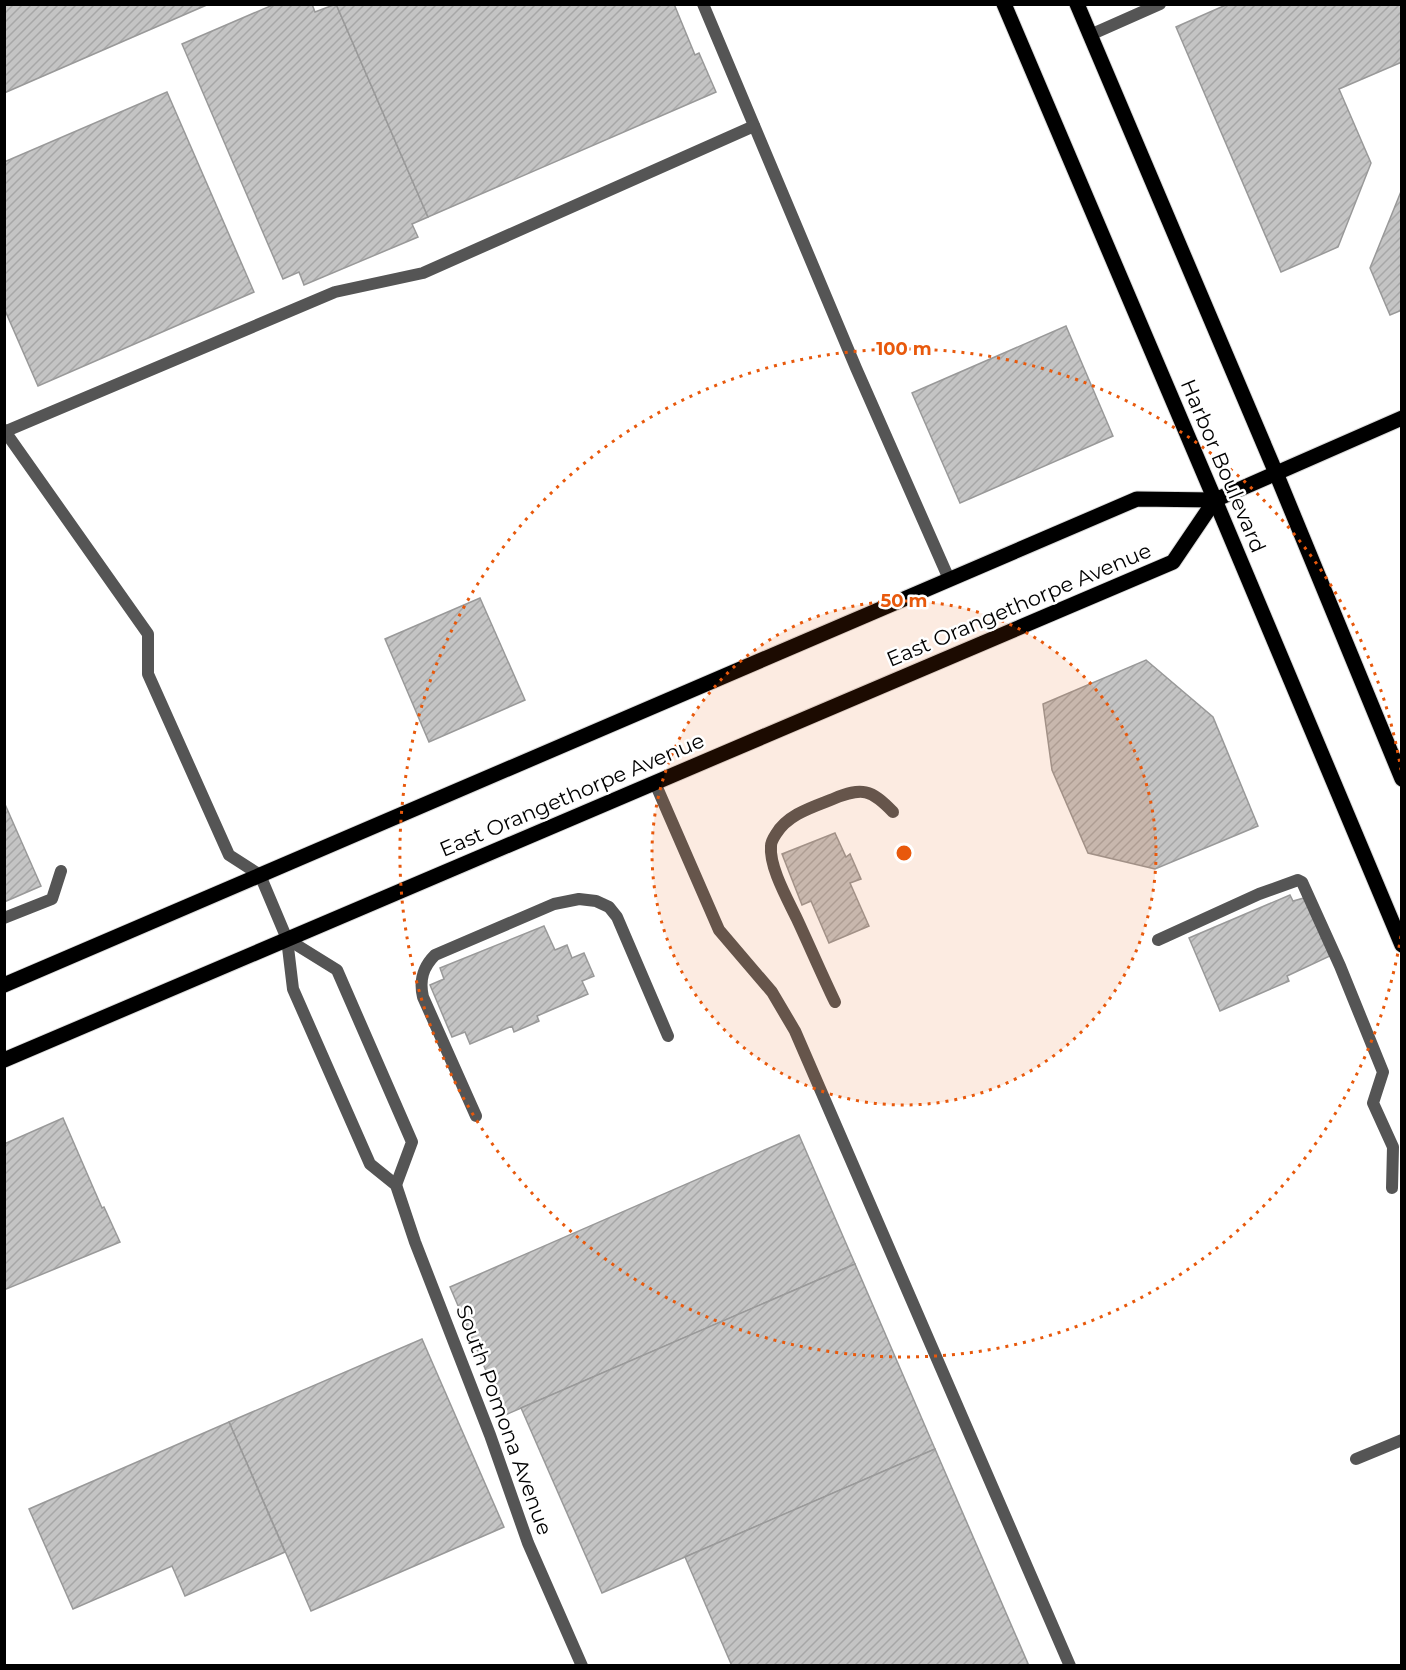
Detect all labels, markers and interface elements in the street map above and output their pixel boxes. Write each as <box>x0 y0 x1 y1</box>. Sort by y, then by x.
text: 100 m <box>876 338 932 360</box>
street label: Harbor Boulevard <box>1176 375 1271 556</box>
street label: East Orangethorpe Avenue <box>883 537 1155 672</box>
text: 50 m <box>881 590 927 612</box>
street label: East Orangethorpe Avenue <box>436 727 708 862</box>
centre of rings <box>894 843 914 863</box>
street label: South Pomona Avenue <box>451 1301 558 1538</box>

